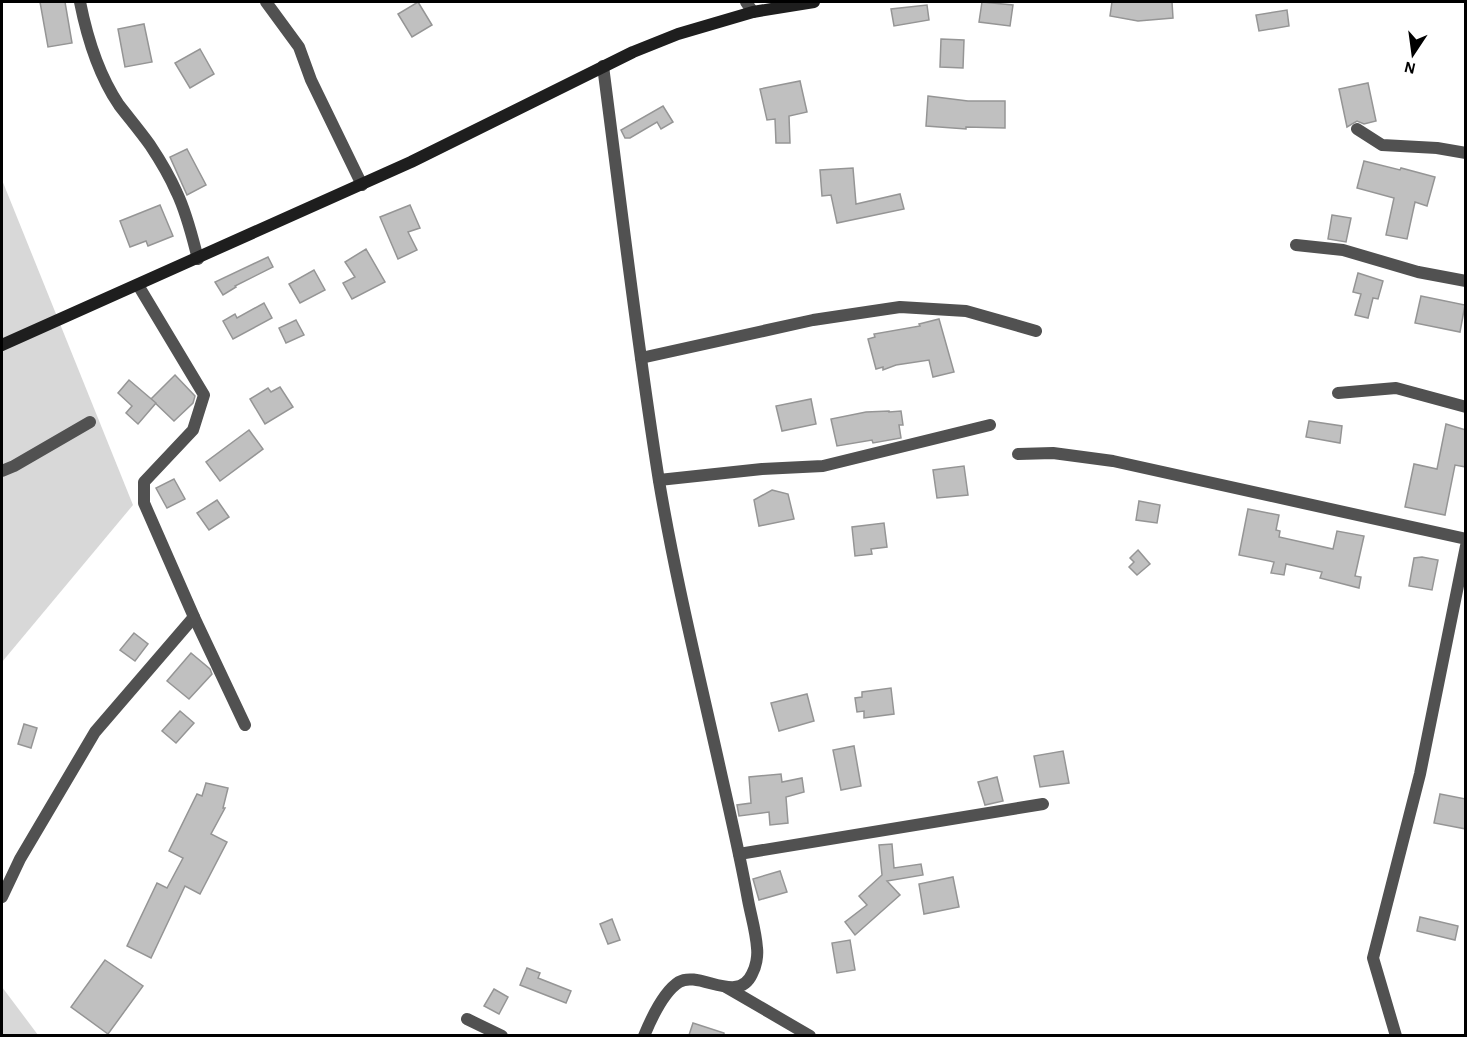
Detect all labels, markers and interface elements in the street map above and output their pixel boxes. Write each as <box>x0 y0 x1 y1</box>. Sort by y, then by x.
north arrow <box>1383 24 1443 84</box>
text: N <box>1403 59 1417 77</box>

